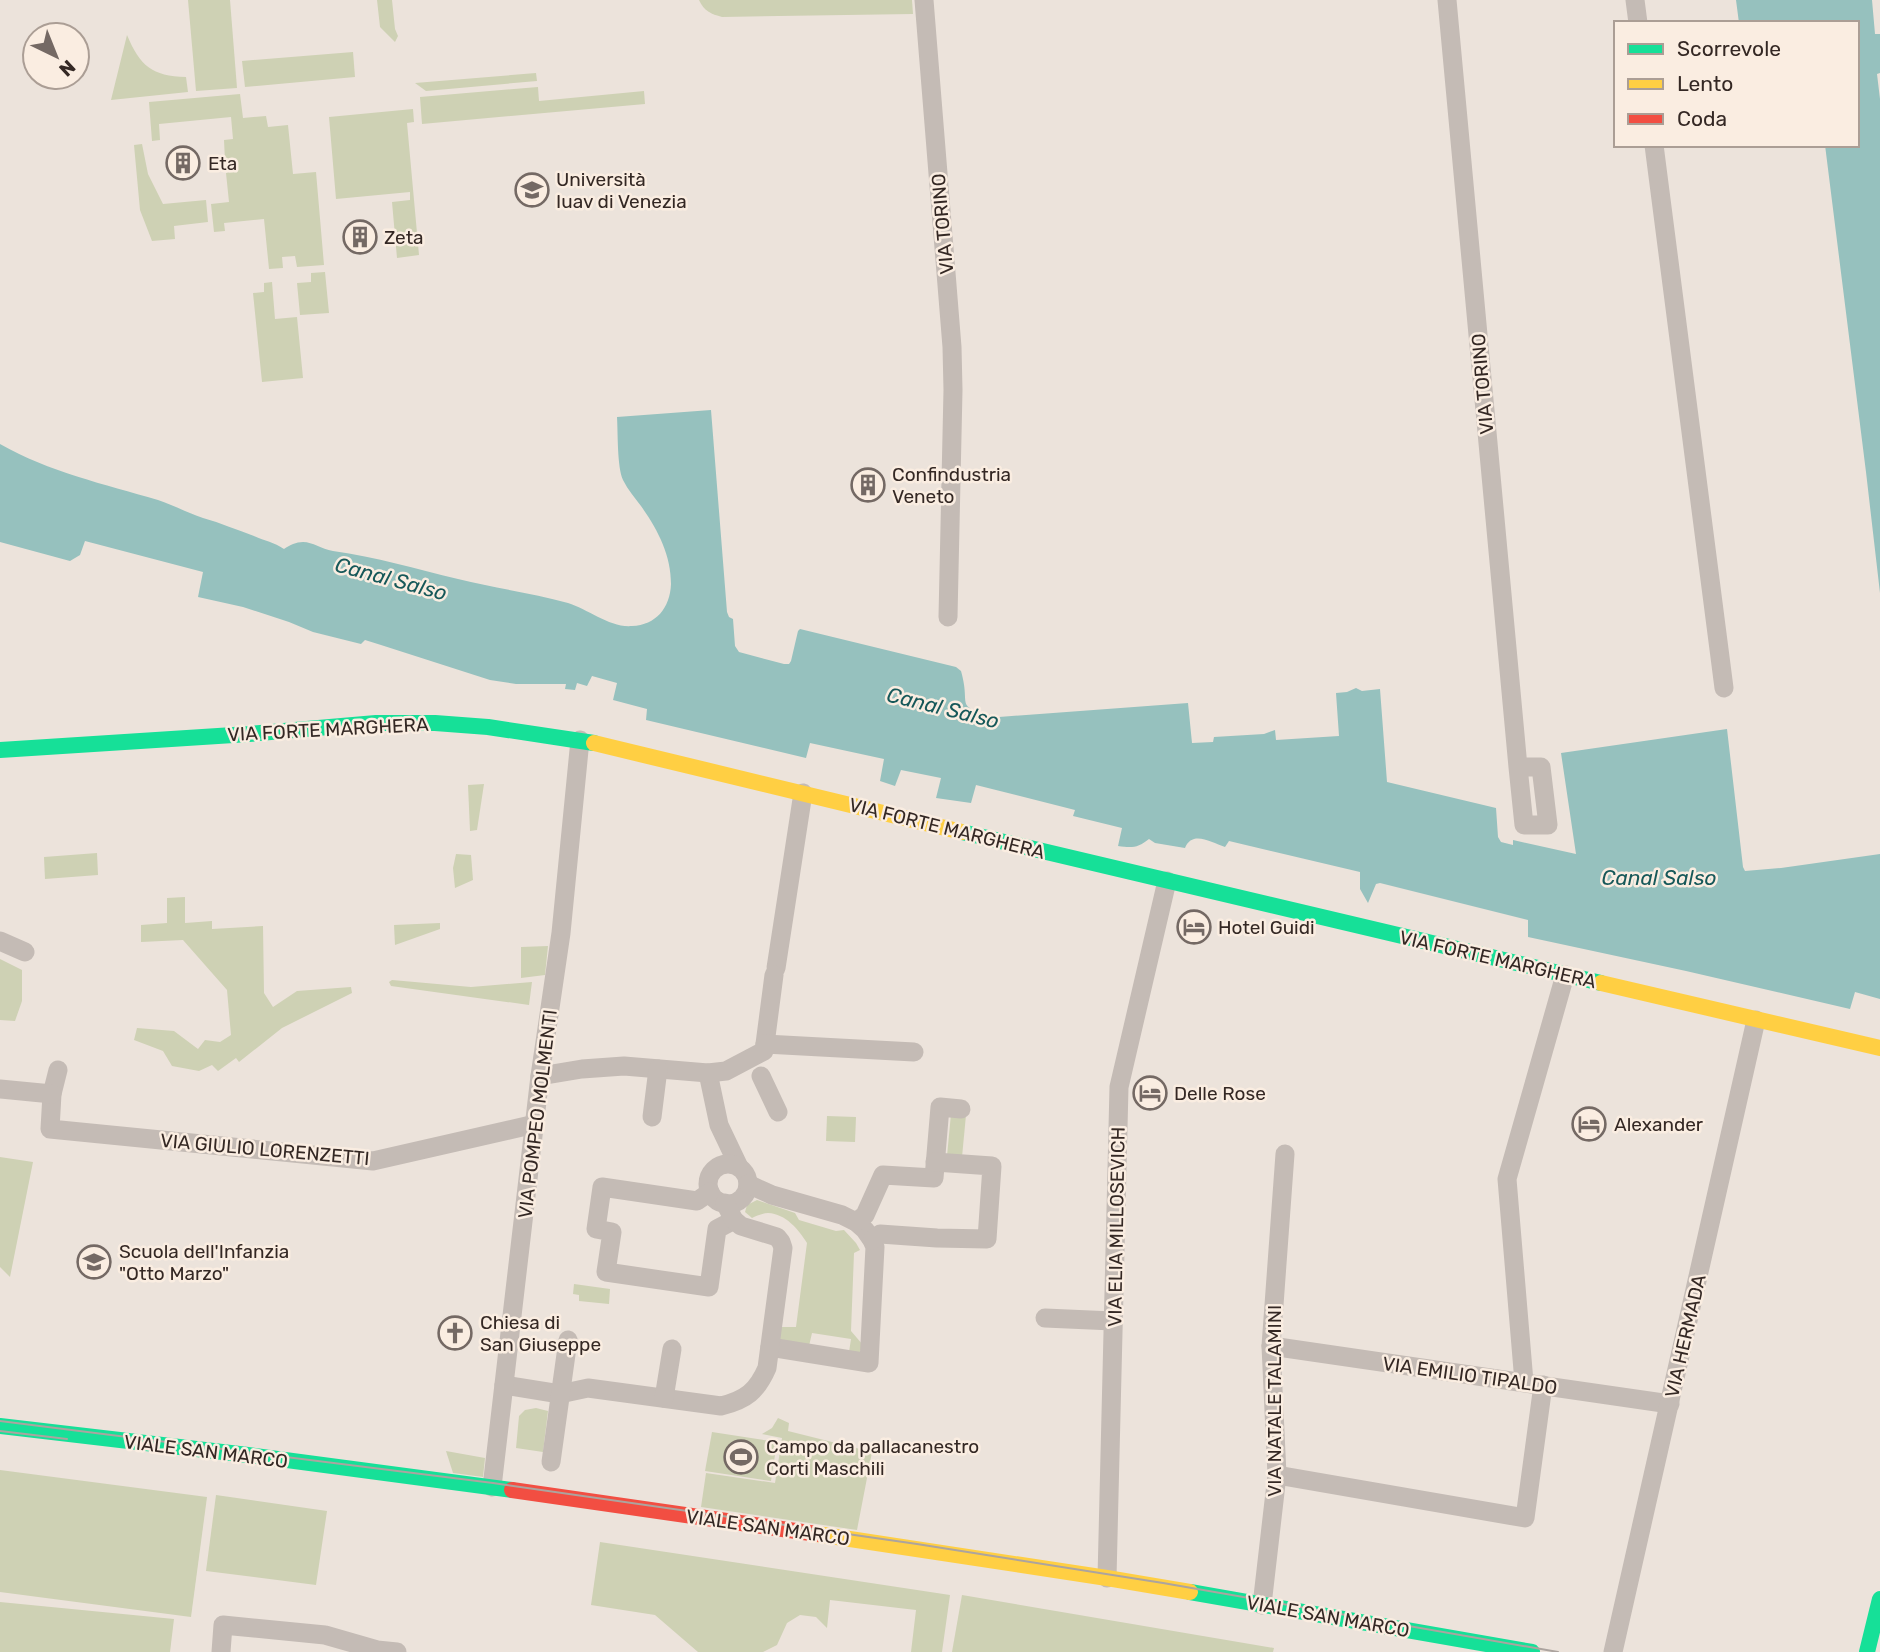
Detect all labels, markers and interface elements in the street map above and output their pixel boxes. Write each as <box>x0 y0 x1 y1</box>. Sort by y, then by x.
north arrow <box>21 21 91 91</box>
legend <box>1614 21 1859 147</box>
text: Scorrevole <box>1677 36 1781 61</box>
text: N <box>54 55 80 81</box>
text: Lento <box>1677 71 1733 96</box>
text: Coda <box>1677 106 1727 131</box>
building icon: Eta <box>164 144 202 182</box>
place label: Eta <box>208 152 237 175</box>
place label: Università Iuav di Venezia <box>556 168 687 213</box>
school or university icon: Università Iuav di Venezia <box>513 171 551 209</box>
street label: VIA TORINO <box>927 172 958 275</box>
building icon: Zeta <box>341 218 379 256</box>
place label: Zeta <box>384 226 424 249</box>
street label: VIA TORINO <box>1467 332 1498 435</box>
place label: Confindustria Veneto <box>892 463 1011 508</box>
building icon: Confindustria Veneto <box>849 466 887 504</box>
water label: Canal Salso <box>332 552 450 605</box>
water label: Canal Salso <box>884 681 1002 734</box>
street label: VIA FORTE MARGHERA <box>227 713 429 746</box>
street label: VIA FORTE MARGHERA <box>846 793 1048 864</box>
water label: Canal Salso <box>1602 865 1716 890</box>
hotel icon: Hotel Guidi <box>1175 908 1213 946</box>
place label: Hotel Guidi <box>1218 916 1315 939</box>
street label: VIA FORTE MARGHERA <box>1397 926 1599 993</box>
street label: VIA POMPEO MOLMENTI <box>513 1008 562 1220</box>
hotel icon: Delle Rose <box>1131 1074 1169 1112</box>
place label: Delle Rose <box>1174 1082 1266 1105</box>
hotel icon: Alexander <box>1570 1105 1608 1143</box>
place label: Alexander <box>1614 1113 1704 1136</box>
street label: VIA ELIA MILLOSEVICH <box>1103 1127 1130 1327</box>
street label: VIA GIULIO LORENZETTI <box>159 1129 371 1170</box>
place label: Scuola dell'Infanzia "Otto Marzo" <box>119 1240 289 1285</box>
school or university icon: Scuola dell'Infanzia "Otto Marzo" <box>75 1243 113 1281</box>
street label: VIA HERMADA <box>1660 1272 1711 1400</box>
street label: VIA NATALE TALAMINI <box>1263 1305 1286 1497</box>
place label: Chiesa di San Giuseppe <box>480 1311 601 1356</box>
church icon: Chiesa di San Giuseppe <box>436 1314 474 1352</box>
street label: VIA EMILIO TIPALDO <box>1381 1352 1559 1399</box>
street label: VIALE SAN MARCO <box>123 1430 289 1473</box>
place label: Campo da pallacanestro Corti Maschili <box>766 1435 979 1480</box>
sports icon: Campo da pallacanestro Corti Maschili <box>722 1438 760 1476</box>
street label: VIALE SAN MARCO <box>685 1505 851 1550</box>
street label: VIALE SAN MARCO <box>1245 1591 1411 1642</box>

